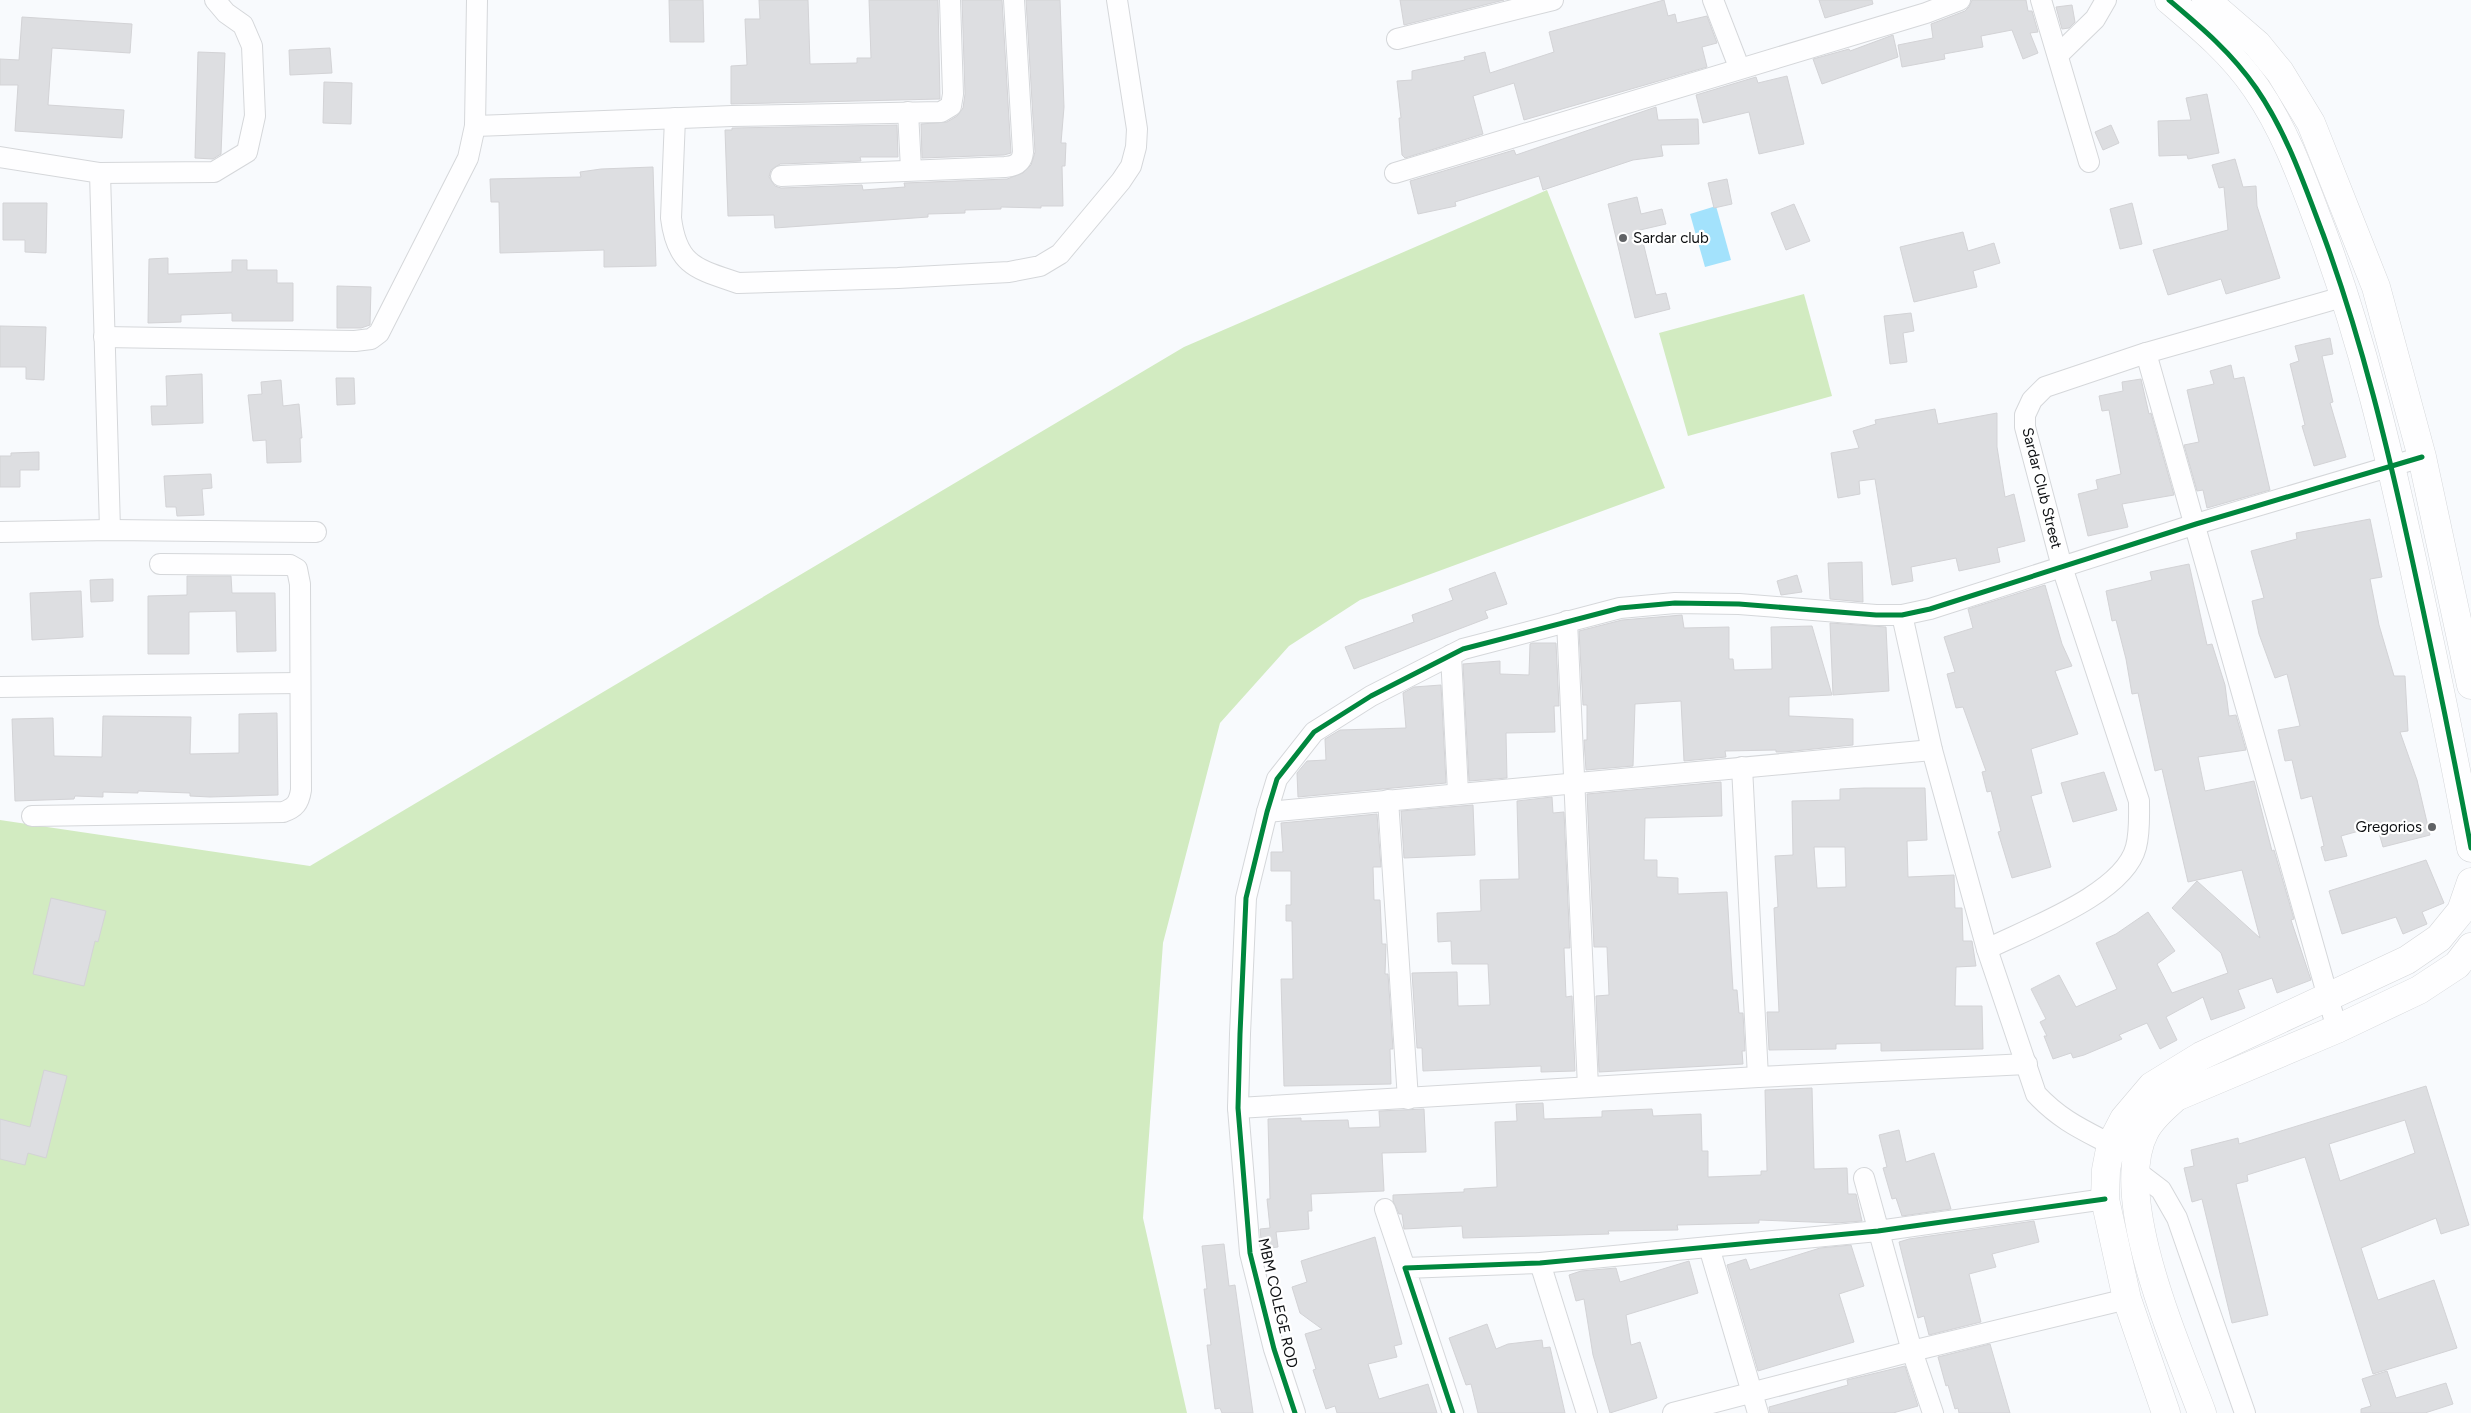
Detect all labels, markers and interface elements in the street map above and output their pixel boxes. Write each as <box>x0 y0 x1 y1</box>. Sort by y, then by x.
place label: Sardar club <box>1633 229 1709 247</box>
marker: Sardar club <box>1617 232 1629 244</box>
street label: Sardar Club Street <box>2018 426 2066 551</box>
place label: Gregorios <box>2356 818 2422 836</box>
marker: Gregorios <box>2426 821 2438 833</box>
street label: MBM COLEGE ROD <box>1254 1236 1302 1370</box>

